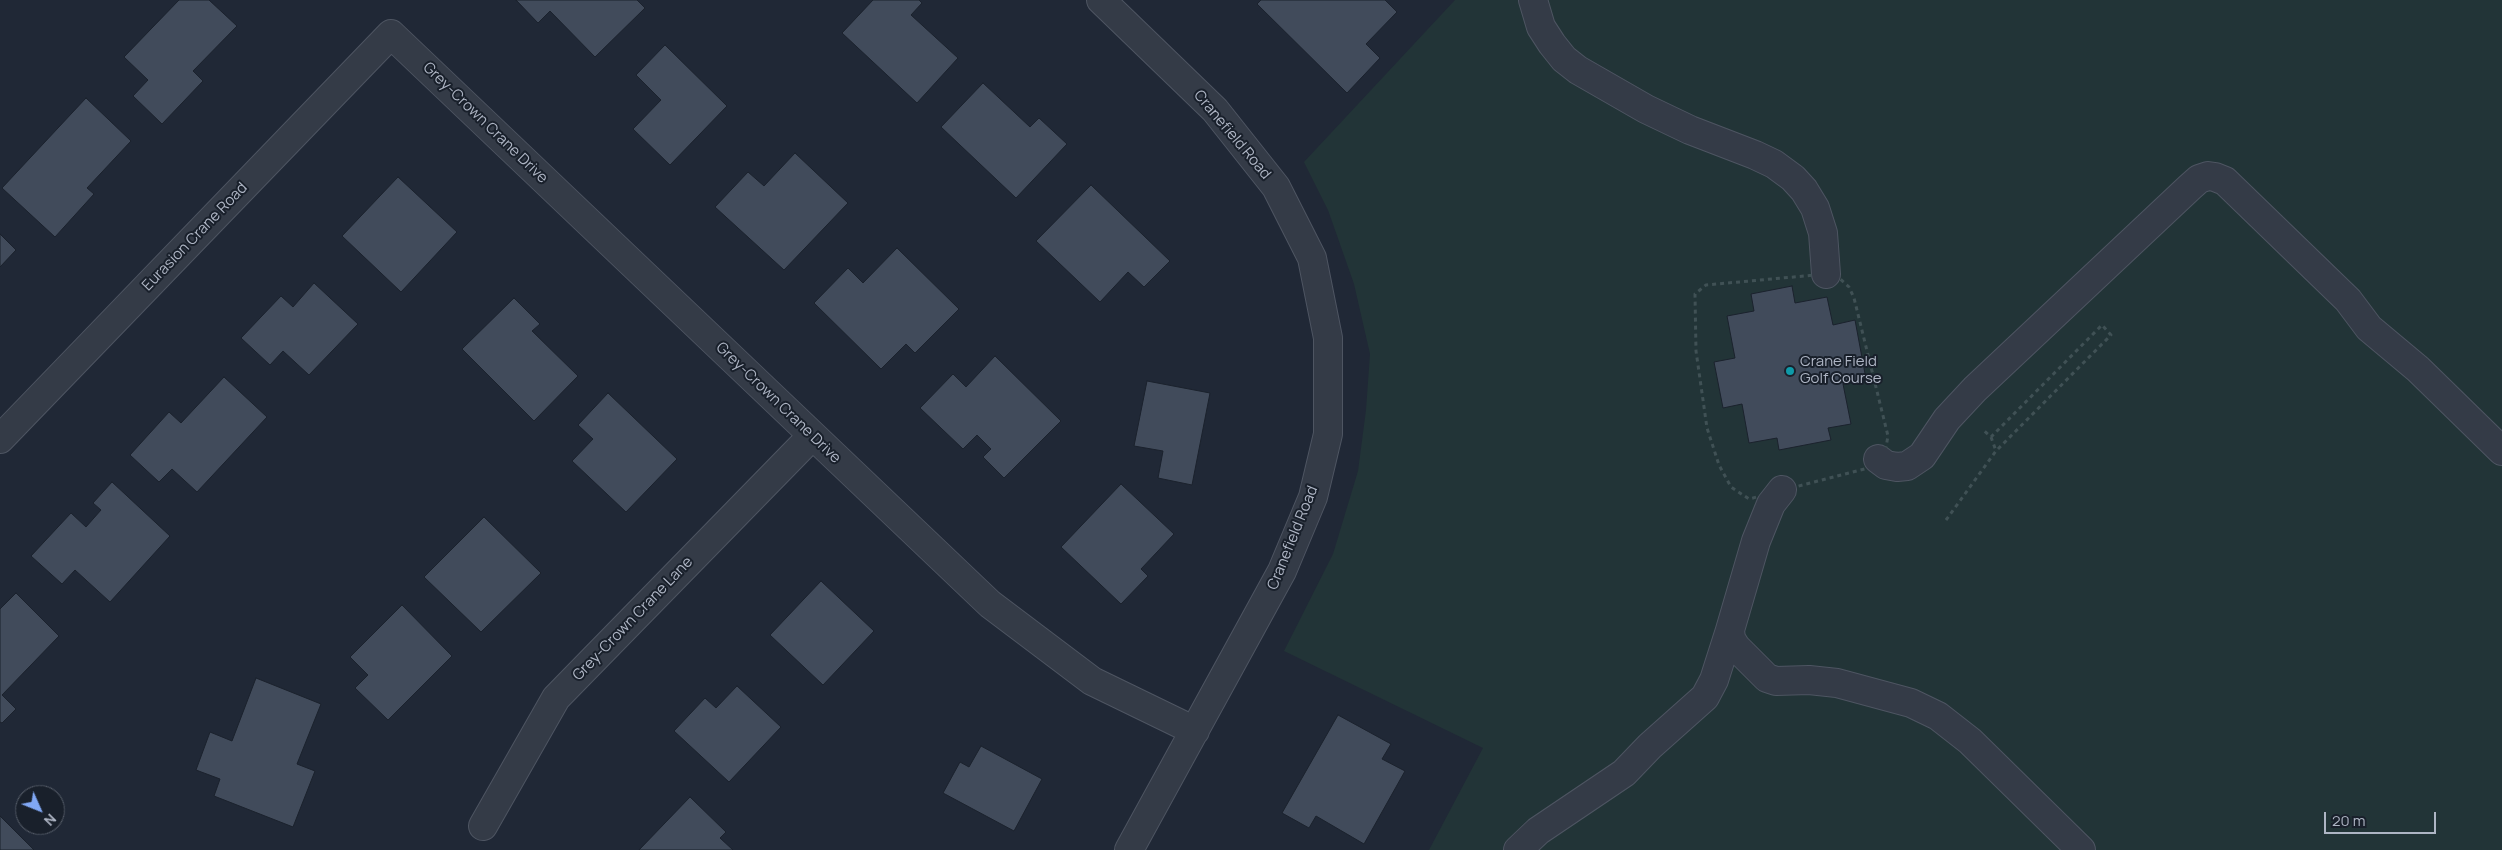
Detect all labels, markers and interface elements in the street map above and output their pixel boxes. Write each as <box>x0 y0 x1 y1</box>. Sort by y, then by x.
street label: Grey-Crown Crane Drive <box>419 59 551 187</box>
street label: Cranefield Road <box>1190 87 1274 183</box>
street label: Eurasion Crane Road <box>139 179 251 295</box>
street label: Grey-Crown Crane Drive <box>712 339 844 467</box>
place label: Crane Field Golf Course <box>1800 353 1882 388</box>
marker: Crane Field Golf Course <box>1784 365 1796 377</box>
street label: Cranefield Road <box>1264 483 1322 593</box>
street label: Grey-Crown Crane Lane <box>569 553 697 685</box>
north arrow <box>15 785 65 835</box>
scale bar <box>2327 802 2440 834</box>
text: N <box>40 810 61 830</box>
text: 20 m <box>2332 810 2365 831</box>

